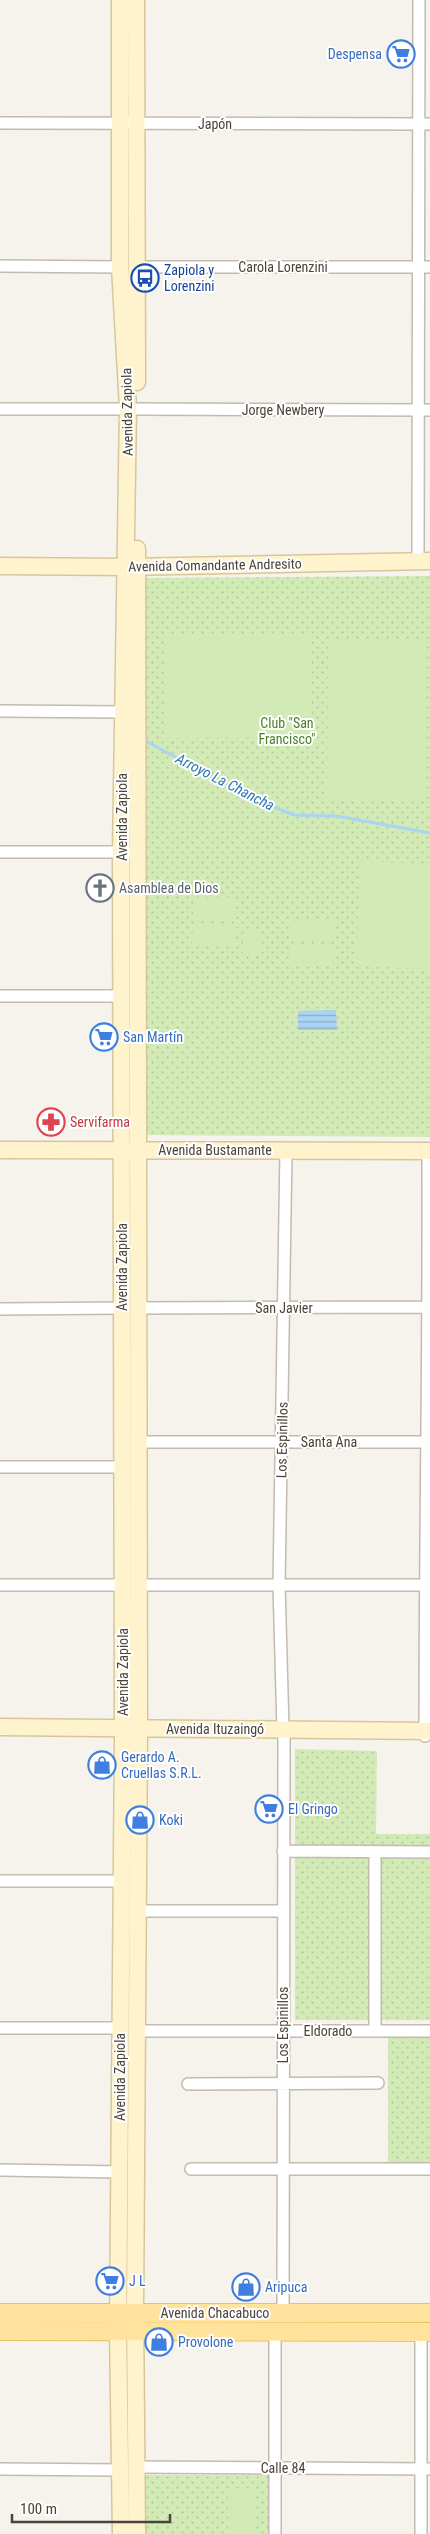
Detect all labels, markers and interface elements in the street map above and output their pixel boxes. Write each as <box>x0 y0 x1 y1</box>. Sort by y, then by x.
supermarket icon: Despensa <box>386 39 416 69</box>
place label: Despensa <box>328 46 382 62</box>
street label: Japón <box>198 116 232 132</box>
street label: Carola Lorenzini <box>238 259 328 275</box>
place label: Zapiola y Lorenzini <box>164 262 215 294</box>
bus stop icon: Zapiola y Lorenzini <box>130 263 160 293</box>
street label: Avenida Zapiola <box>118 368 136 456</box>
street label: Jorge Newbery <box>242 402 324 418</box>
street label: Avenida Comandante Andresito <box>128 555 302 575</box>
park label: Club "San Francisco" <box>258 715 316 747</box>
water label: Arroyo La Chancha <box>172 749 277 815</box>
street label: Avenida Zapiola <box>114 773 130 861</box>
church icon: Asamblea de Dios <box>85 873 115 903</box>
place label: Asamblea de Dios <box>119 880 219 896</box>
supermarket icon: San Martín <box>89 1022 119 1052</box>
place label: San Martín <box>123 1029 183 1045</box>
pharmacy icon: Servifarma <box>36 1107 66 1137</box>
place label: Servifarma <box>70 1114 130 1130</box>
street label: Avenida Bustamante <box>158 1142 272 1158</box>
street label: Avenida Zapiola <box>114 1223 130 1311</box>
street label: San Javier <box>255 1300 313 1316</box>
street label: Los Espinillos <box>273 1402 291 1478</box>
street label: Santa Ana <box>301 1434 357 1450</box>
street label: Avenida Zapiola <box>115 1628 131 1716</box>
street label: Avenida Ituzaingó <box>166 1721 264 1737</box>
place label: Gerardo A. Cruellas S.R.L. <box>121 1749 202 1781</box>
shop icon: Gerardo A. Cruellas S.R.L. <box>87 1750 117 1780</box>
supermarket icon: El Gringo <box>254 1794 284 1824</box>
place label: El Gringo <box>288 1801 338 1817</box>
shop icon: Koki <box>125 1805 155 1835</box>
place label: Koki <box>159 1812 183 1828</box>
street label: Los Espinillos <box>275 1987 291 2063</box>
street label: Eldorado <box>304 2023 352 2039</box>
street label: Avenida Zapiola <box>112 2033 128 2121</box>
supermarket icon: J L <box>95 2266 125 2296</box>
shop icon: Aripuca <box>231 2272 261 2302</box>
place label: J L <box>129 2273 146 2289</box>
place label: Aripuca <box>265 2279 307 2295</box>
street label: Avenida Chacabuco <box>161 2305 269 2321</box>
shop icon: Provolone <box>144 2327 174 2357</box>
place label: Provolone <box>178 2334 234 2350</box>
street label: Calle 84 <box>261 2460 305 2476</box>
scale bar <box>12 2492 170 2524</box>
text: 100 m <box>20 2500 57 2518</box>

